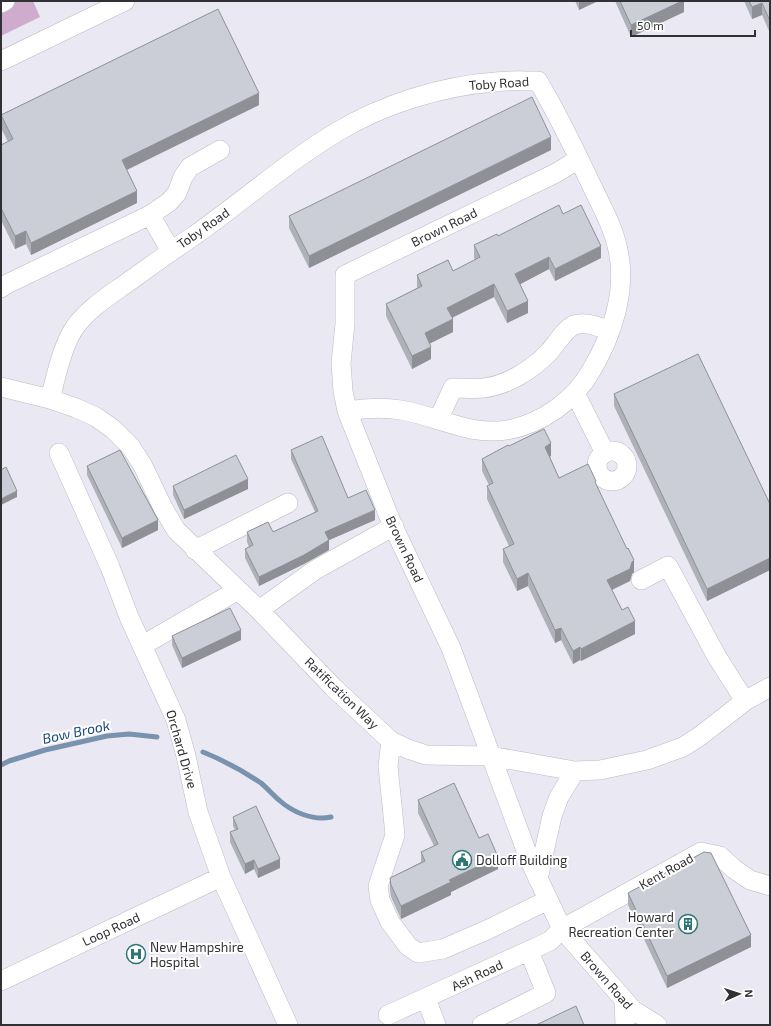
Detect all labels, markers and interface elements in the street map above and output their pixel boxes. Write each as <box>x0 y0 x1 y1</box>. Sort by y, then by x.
scale bar <box>631 12 755 38</box>
text: 50 m <box>637 18 664 32</box>
street label: Toby Road <box>468 73 530 93</box>
street label: Toby Road <box>174 204 232 252</box>
street label: Brown Road <box>408 204 480 250</box>
street label: Brown Road <box>383 513 427 585</box>
street label: Ratification Way <box>302 654 382 732</box>
street label: Orchard Drive <box>163 708 201 790</box>
water label: Bow Brook <box>41 716 111 747</box>
public building icon: Dolloff Building <box>451 849 473 871</box>
street label: Kent Road <box>636 849 696 893</box>
place label: Dolloff Building <box>476 852 567 868</box>
street label: Loop Road <box>80 909 142 949</box>
place label: Howard Recreation Center <box>568 909 674 940</box>
building icon: Howard Recreation Center <box>677 913 699 935</box>
place label: New Hampshire Hospital <box>150 939 244 970</box>
hospital icon: New Hampshire Hospital <box>125 943 147 965</box>
street label: Brown Road <box>577 948 637 1012</box>
street label: Ash Road <box>449 956 505 994</box>
north arrow <box>719 974 759 1014</box>
text: N <box>743 989 756 998</box>

